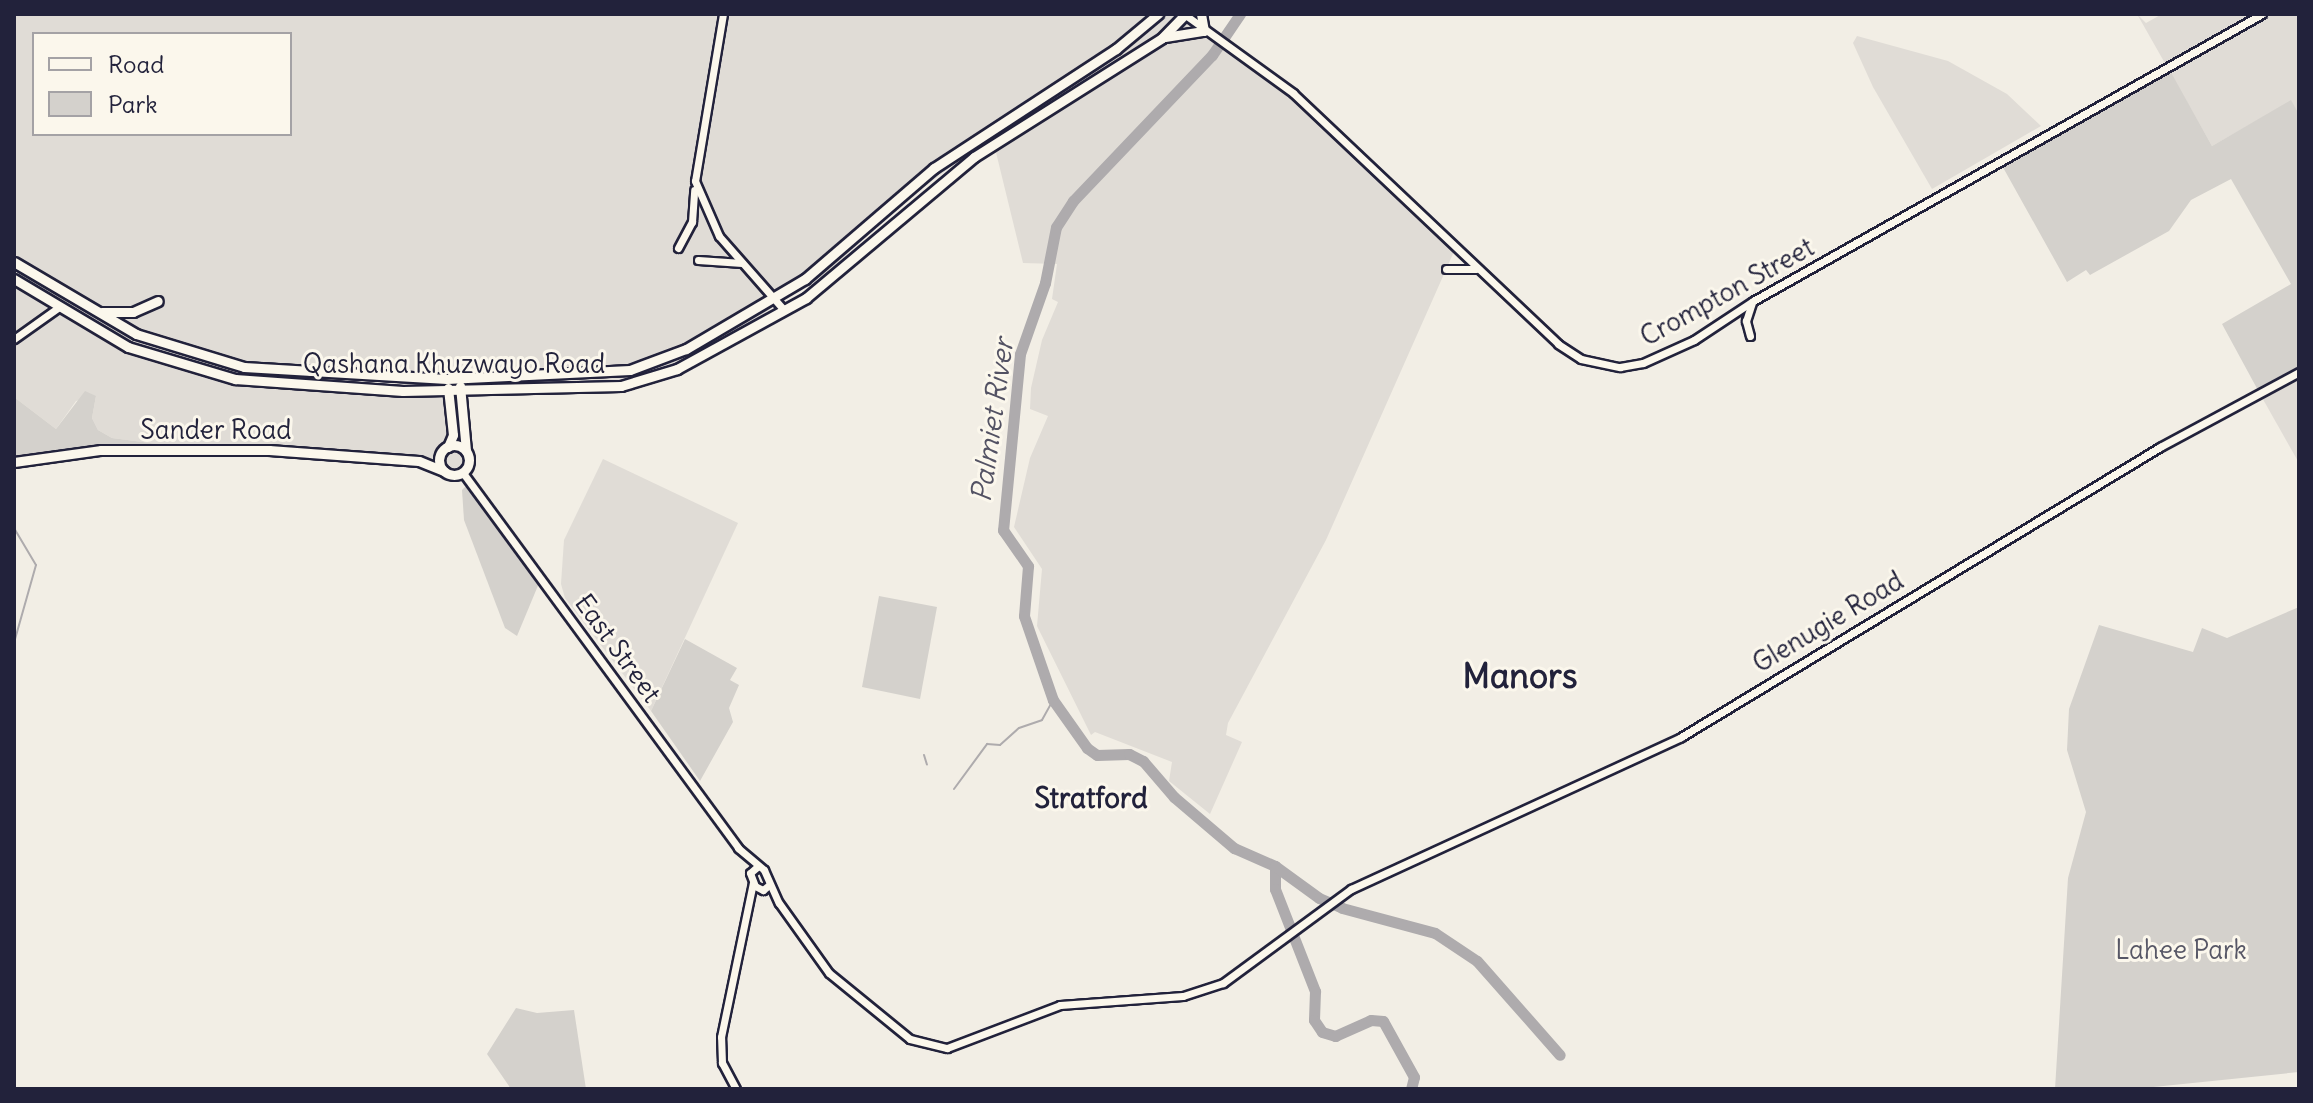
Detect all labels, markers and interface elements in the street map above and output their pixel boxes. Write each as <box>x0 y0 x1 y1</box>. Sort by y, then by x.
legend <box>32 32 292 136</box>
text: Road <box>108 49 164 79</box>
text: Park <box>108 89 158 119</box>
street label: Crompton Street <box>1635 231 1819 353</box>
water label: Palmiet River <box>964 336 1020 504</box>
street label: Qashana Khuzwayo Road <box>303 348 605 380</box>
street label: Sander Road <box>140 414 292 446</box>
street label: Glenugie Road <box>1747 565 1909 679</box>
street label: East Street <box>568 588 668 708</box>
district label: Manors <box>1463 656 1577 696</box>
district label: Stratford <box>1034 781 1148 815</box>
park label: Lahee Park <box>2115 934 2247 966</box>

